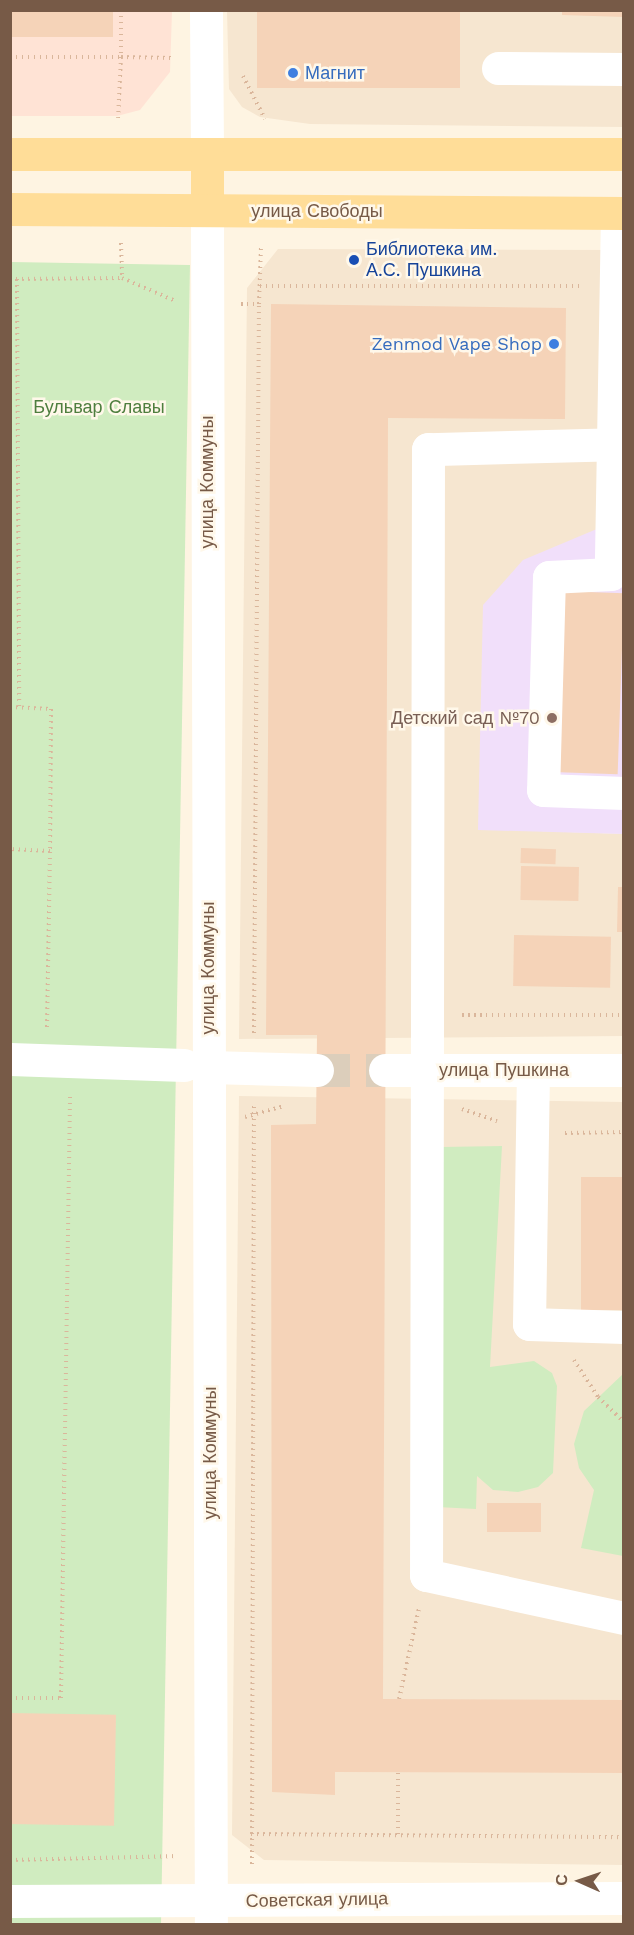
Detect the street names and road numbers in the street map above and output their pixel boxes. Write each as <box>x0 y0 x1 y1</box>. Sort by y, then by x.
street label: улица Свободы <box>251 200 383 222</box>
street label: улица Коммуны <box>196 416 218 548</box>
street label: улица Коммуны <box>197 902 219 1034</box>
street label: улица Пушкина <box>439 1059 569 1081</box>
street label: улица Коммуны <box>199 1387 221 1519</box>
street label: Советская улица <box>246 1888 388 1912</box>

